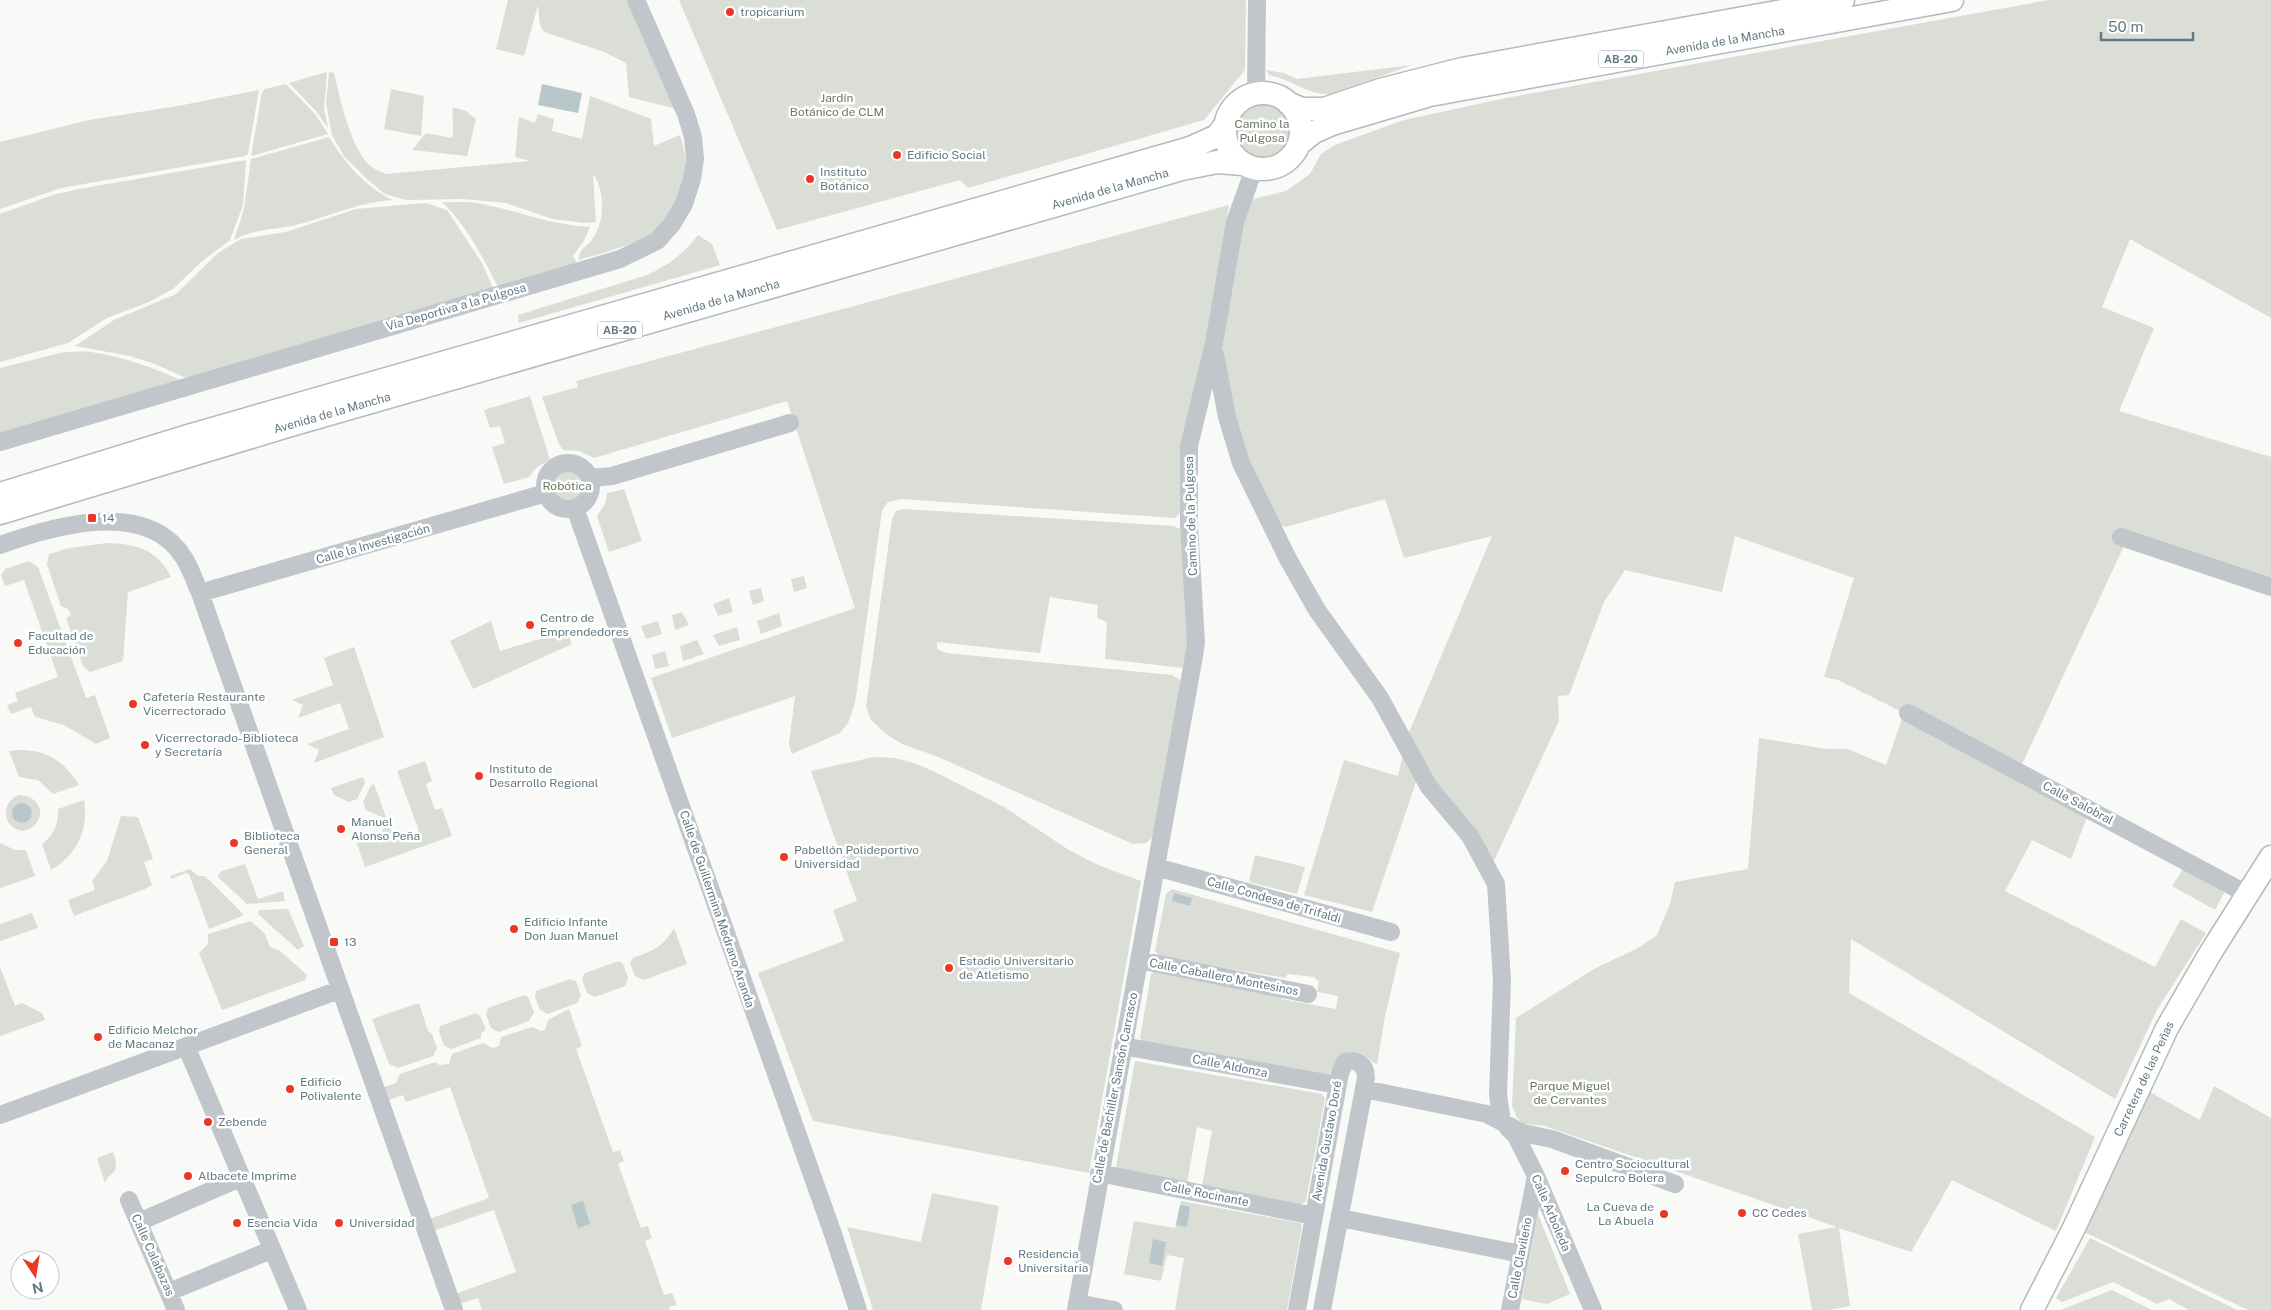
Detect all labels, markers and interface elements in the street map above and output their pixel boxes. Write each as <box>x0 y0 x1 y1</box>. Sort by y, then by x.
place label: tropicarium <box>740 5 804 19</box>
marker: tropicarium <box>724 6 736 18</box>
scale bar <box>2101 10 2194 42</box>
text: 50 m <box>2108 18 2143 35</box>
street label: Avenida de la Mancha <box>1664 24 1786 58</box>
road number: AB-20 <box>1598 51 1644 68</box>
park label: Jardín Botánico de CLM <box>790 91 884 119</box>
park label: Camino la Pulgosa <box>1234 117 1290 145</box>
place label: Edificio Social <box>907 148 986 162</box>
marker: Edificio Social <box>891 149 903 161</box>
place label: Instituto Botánico <box>820 165 869 193</box>
street label: Avenida de la Mancha <box>1050 166 1170 212</box>
marker: Instituto Botánico <box>804 173 816 185</box>
street label: Avenida de la Mancha <box>661 277 781 323</box>
street label: Vía Deportiva a la Pulgosa <box>384 280 528 334</box>
road number: AB-20 <box>598 322 642 338</box>
street label: Avenida de la Mancha <box>272 390 392 436</box>
street label: Camino de la Pulgosa <box>1182 456 1200 576</box>
park label: Robótica <box>542 479 592 493</box>
place label: 14 <box>102 511 115 525</box>
marker: 14 <box>86 512 98 524</box>
street label: Calle la Investigación <box>314 521 432 567</box>
place label: Centro de Emprendedores <box>540 611 628 639</box>
marker: Centro de Emprendedores <box>524 619 536 631</box>
place label: Facultad de Educación <box>28 629 94 657</box>
marker: Facultad de Educación <box>12 637 24 649</box>
place label: Cafetería Restaurante Vicerrectorado <box>143 690 265 718</box>
marker: Cafetería Restaurante Vicerrectorado <box>127 698 139 710</box>
place label: Vicerrectorado-Biblioteca y Secretaría <box>155 731 298 759</box>
marker: Vicerrectorado-Biblioteca y Secretaría <box>139 739 151 751</box>
place label: Instituto de Desarrollo Regional <box>489 762 599 790</box>
marker: Instituto de Desarrollo Regional <box>473 770 485 782</box>
street label: Calle Salobral <box>2040 779 2116 828</box>
street label: Calle de Guillermina Medrano Aranda <box>677 809 757 1009</box>
place label: Manuel Alonso Peña <box>351 815 420 843</box>
marker: Manuel Alonso Peña <box>335 823 347 835</box>
place label: Biblioteca General <box>244 829 300 857</box>
marker: Biblioteca General <box>228 837 240 849</box>
place label: Pabellón Polideportivo Universidad <box>794 843 919 871</box>
marker: Pabellón Polideportivo Universidad <box>778 851 790 863</box>
street label: Calle Condesa de Trifaldi <box>1205 874 1343 926</box>
place label: Edificio Infante Don Juan Manuel <box>524 915 619 943</box>
marker: Edificio Infante Don Juan Manuel <box>508 923 520 935</box>
place label: 13 <box>344 935 356 949</box>
marker: 13 <box>328 936 340 948</box>
place label: Estadio Universitario de Atletismo <box>959 954 1074 982</box>
street label: Calle Caballero Montesinos <box>1148 956 1300 998</box>
marker: Estadio Universitario de Atletismo <box>943 962 955 974</box>
street label: Calle de Bachiller Sansón Carrasco <box>1090 991 1140 1185</box>
street label: Carretera de las Peñas <box>2111 1019 2177 1139</box>
place label: Edificio Melchor de Macanaz <box>108 1023 198 1051</box>
marker: Edificio Melchor de Macanaz <box>92 1031 104 1043</box>
street label: Calle Aldonza <box>1191 1052 1269 1080</box>
place label: Edificio Polivalente <box>300 1075 362 1103</box>
park label: Parque Miguel de Cervantes <box>1530 1079 1611 1107</box>
street label: Avenida Gustavo Doré <box>1310 1080 1345 1202</box>
marker: Edificio Polivalente <box>284 1083 296 1095</box>
place label: Zebende <box>218 1115 267 1129</box>
marker: Zebende <box>202 1116 214 1128</box>
place label: Centro Sociocultural Sepulcro Bolera <box>1575 1157 1690 1185</box>
marker: Centro Sociocultural Sepulcro Bolera <box>1559 1165 1571 1177</box>
place label: Albacete Imprime <box>198 1169 297 1183</box>
marker: Albacete Imprime <box>182 1170 194 1182</box>
street label: Calle Arboleda <box>1528 1172 1574 1254</box>
street label: Calle Rocinante <box>1162 1179 1250 1209</box>
place label: La Cueva de La Abuela <box>1587 1200 1654 1228</box>
place label: CC Cedes <box>1752 1206 1806 1220</box>
marker: CC Cedes <box>1736 1207 1748 1219</box>
marker: La Cueva de La Abuela <box>1658 1208 1670 1220</box>
street label: Calle Calabazas <box>129 1212 177 1298</box>
place label: Esencia Vida <box>247 1216 318 1230</box>
place label: Universidad <box>349 1216 415 1230</box>
street label: Calle Clavileño <box>1505 1216 1535 1300</box>
marker: Esencia Vida <box>231 1217 243 1229</box>
marker: Universidad <box>333 1217 345 1229</box>
place label: Residencia Universitaria <box>1018 1247 1088 1275</box>
north arrow <box>10 1250 60 1300</box>
marker: Residencia Universitaria <box>1002 1255 1014 1267</box>
text: N <box>31 1279 45 1297</box>

